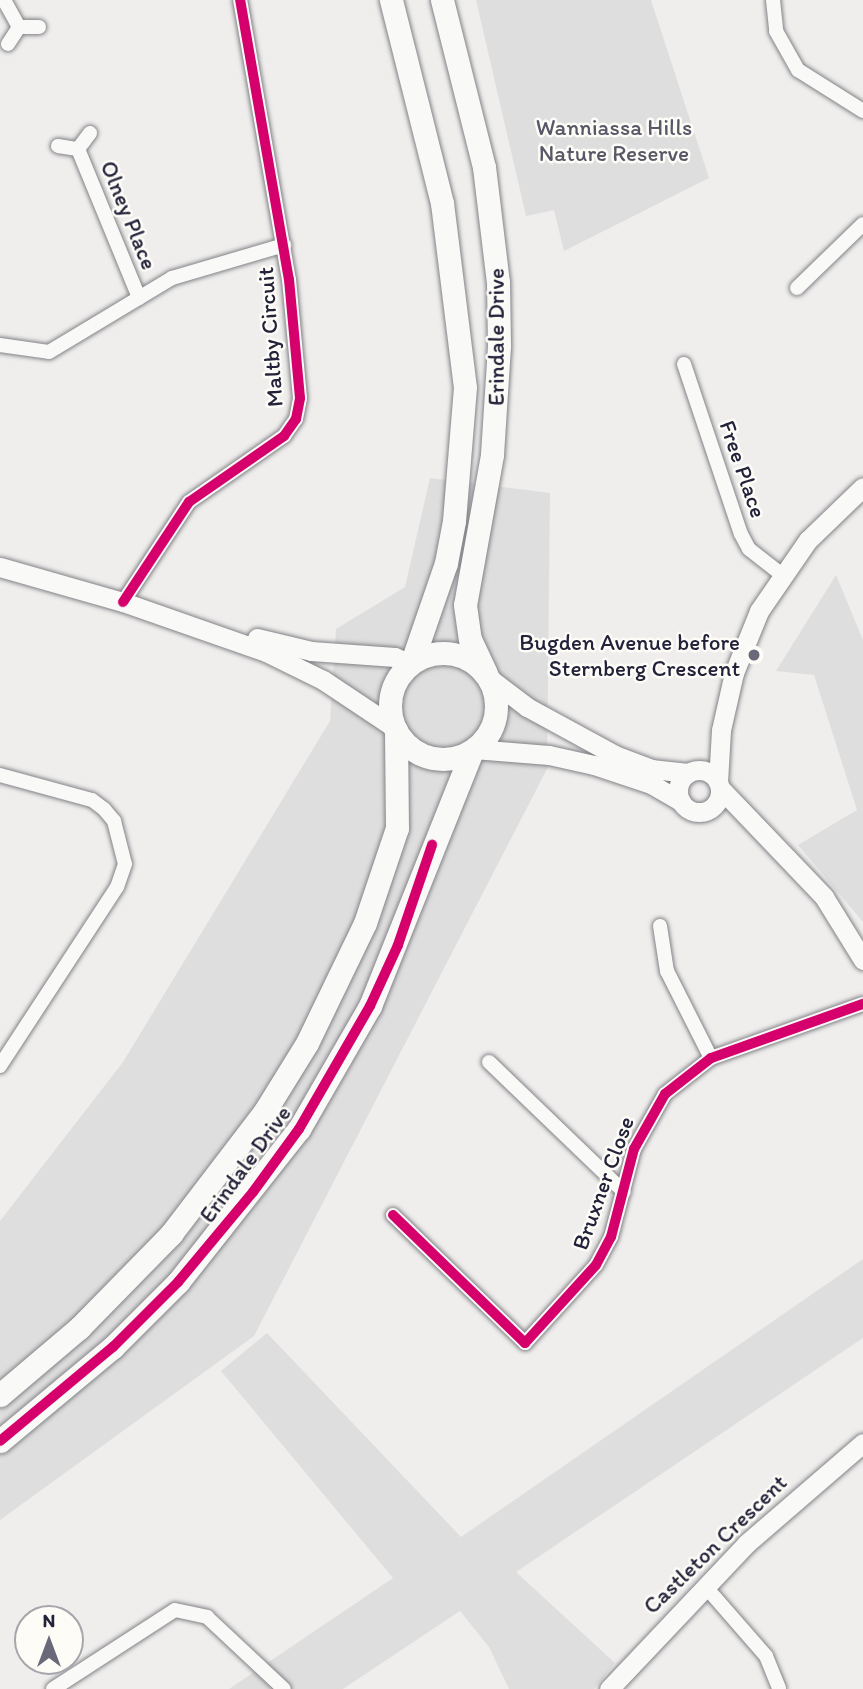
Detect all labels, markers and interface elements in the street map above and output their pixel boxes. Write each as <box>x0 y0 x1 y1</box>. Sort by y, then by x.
park label: Wanniassa Hills Nature Reserve <box>536 113 692 167</box>
street label: Olney Place <box>95 156 163 274</box>
street label: Maltby Circuit <box>251 266 289 408</box>
street label: Erindale Drive <box>482 268 510 406</box>
street label: Free Place <box>714 417 772 521</box>
place label: Bugden Avenue before Sternberg Crescent <box>519 628 740 682</box>
marker: Bugden Avenue before Sternberg Crescent <box>746 647 762 663</box>
street label: Erindale Drive <box>193 1100 297 1228</box>
street label: Bruxner Close <box>566 1112 640 1254</box>
street label: Castleton Crescent <box>637 1468 793 1620</box>
north arrow <box>14 1605 84 1675</box>
text: N <box>43 1609 55 1632</box>

